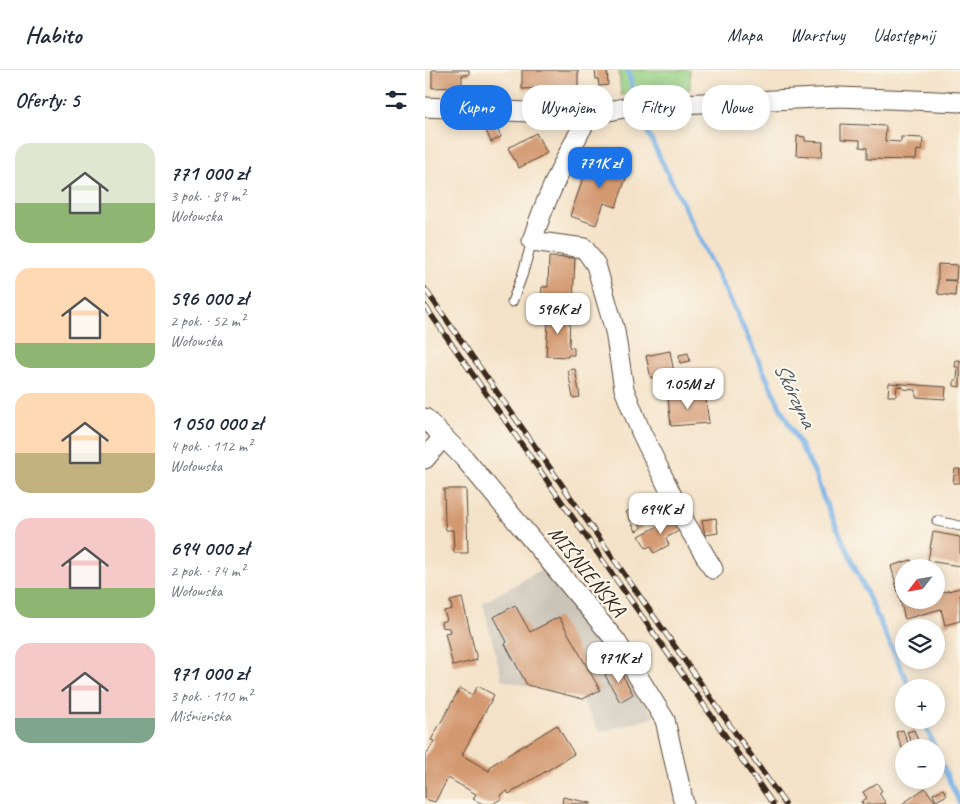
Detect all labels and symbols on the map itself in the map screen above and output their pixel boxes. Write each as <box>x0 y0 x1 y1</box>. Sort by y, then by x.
pin: 771K zł <box>554 146 646 189</box>
pin: 596K zł <box>512 292 604 335</box>
water label: Skórzyna <box>767 358 824 434</box>
pin: 1.05M zł <box>636 368 740 410</box>
pin: 694K zł <box>615 492 707 535</box>
street label: MIŚNIEŃSKA <box>543 520 632 623</box>
north arrow <box>895 559 945 609</box>
pin: 971K zł <box>573 642 665 684</box>

